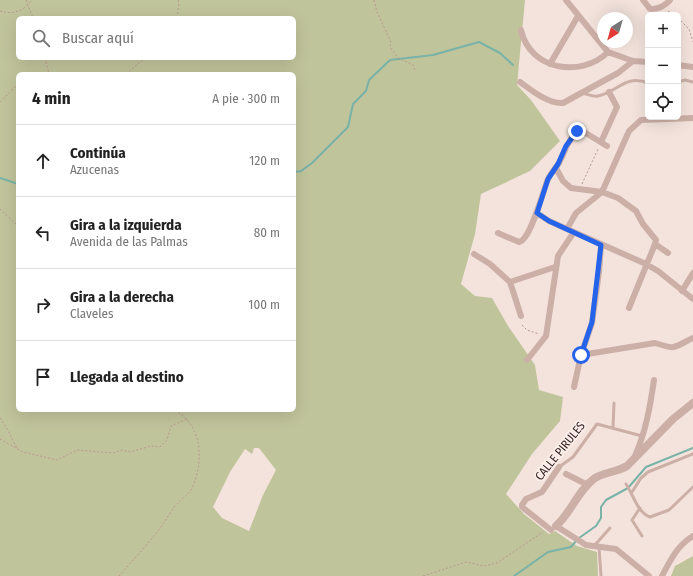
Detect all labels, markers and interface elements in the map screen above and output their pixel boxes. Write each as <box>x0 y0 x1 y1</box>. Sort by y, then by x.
north arrow <box>597 12 633 48</box>
map controls <box>645 12 681 120</box>
button: + <box>645 12 681 48</box>
search box <box>16 16 296 60</box>
icon: search <box>30 27 52 49</box>
text: Buscar aquí <box>62 29 134 47</box>
button: − <box>645 48 681 84</box>
button: locate <box>645 84 681 120</box>
text: 4 min <box>32 88 71 109</box>
text: A pie · 300 m <box>212 91 280 106</box>
route end <box>568 122 586 140</box>
text: Continúa <box>70 144 126 162</box>
icon: ahead <box>32 150 54 172</box>
text: 120 m <box>249 153 280 168</box>
text: Azucenas <box>70 162 119 177</box>
text: Gira a la izquierda <box>70 216 182 234</box>
icon: left <box>32 222 54 244</box>
text: 80 m <box>254 225 280 240</box>
text: Avenida de las Palmas <box>70 234 188 249</box>
text: Gira a la derecha <box>70 288 174 306</box>
icon: right <box>32 294 54 316</box>
text: 100 m <box>248 297 280 312</box>
text: Claveles <box>70 306 114 321</box>
route start <box>572 346 590 364</box>
icon: arrive <box>32 366 54 388</box>
text: Llegada al destino <box>70 368 184 386</box>
street label: CALLE PIRULES <box>532 419 588 483</box>

